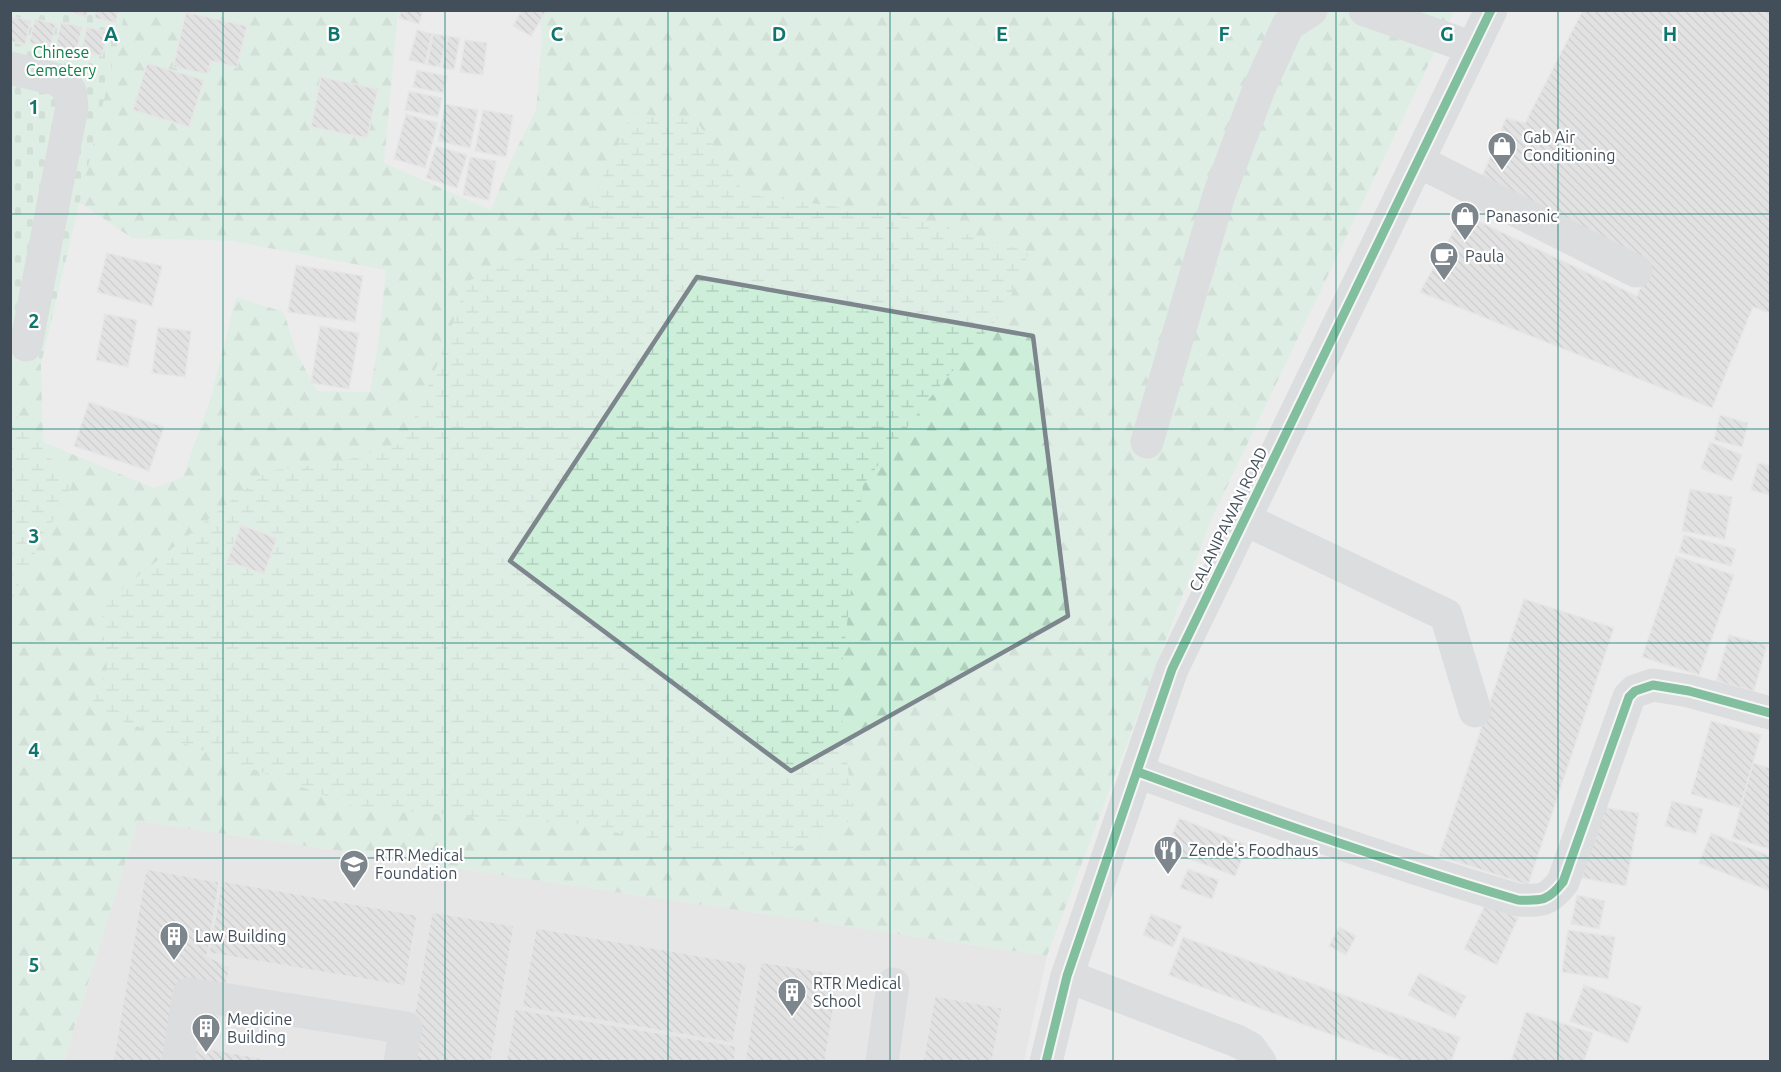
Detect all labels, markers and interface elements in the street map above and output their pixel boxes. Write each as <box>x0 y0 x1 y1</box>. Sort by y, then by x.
text: A <box>104 22 118 45</box>
text: B <box>327 22 341 45</box>
text: C <box>551 22 564 45</box>
text: D <box>772 22 786 45</box>
text: E <box>996 22 1008 45</box>
text: F <box>1218 22 1230 45</box>
text: G <box>1440 22 1454 45</box>
text: H <box>1663 22 1677 45</box>
park label: Chinese Cemetery <box>26 43 97 79</box>
text: 1 <box>28 95 40 118</box>
place label: Gab Air Conditioning <box>1523 128 1615 164</box>
shop icon: Gab Air Conditioning <box>1486 130 1518 172</box>
shop icon: Panasonic <box>1449 200 1481 242</box>
place label: Panasonic <box>1486 207 1558 225</box>
cafe icon: Paula <box>1428 240 1460 282</box>
place label: Paula <box>1465 247 1504 265</box>
text: 2 <box>28 309 40 332</box>
street label: CALANIPAWAN ROAD <box>1185 444 1271 594</box>
text: 3 <box>28 524 40 547</box>
text: 4 <box>28 738 40 761</box>
restaurant icon: Zende's Foodhaus <box>1152 834 1184 876</box>
place label: Zende's Foodhaus <box>1189 841 1318 859</box>
place label: RTR Medical Foundation <box>375 846 463 882</box>
school or university icon: RTR Medical Foundation <box>338 848 370 890</box>
building icon: Law Building <box>158 920 190 962</box>
place label: Law Building <box>195 927 286 945</box>
text: 5 <box>28 953 40 976</box>
place label: RTR Medical School <box>813 974 901 1010</box>
building icon: RTR Medical School <box>776 976 808 1018</box>
place label: Medicine Building <box>227 1010 292 1046</box>
building icon: Medicine Building <box>190 1012 222 1054</box>

